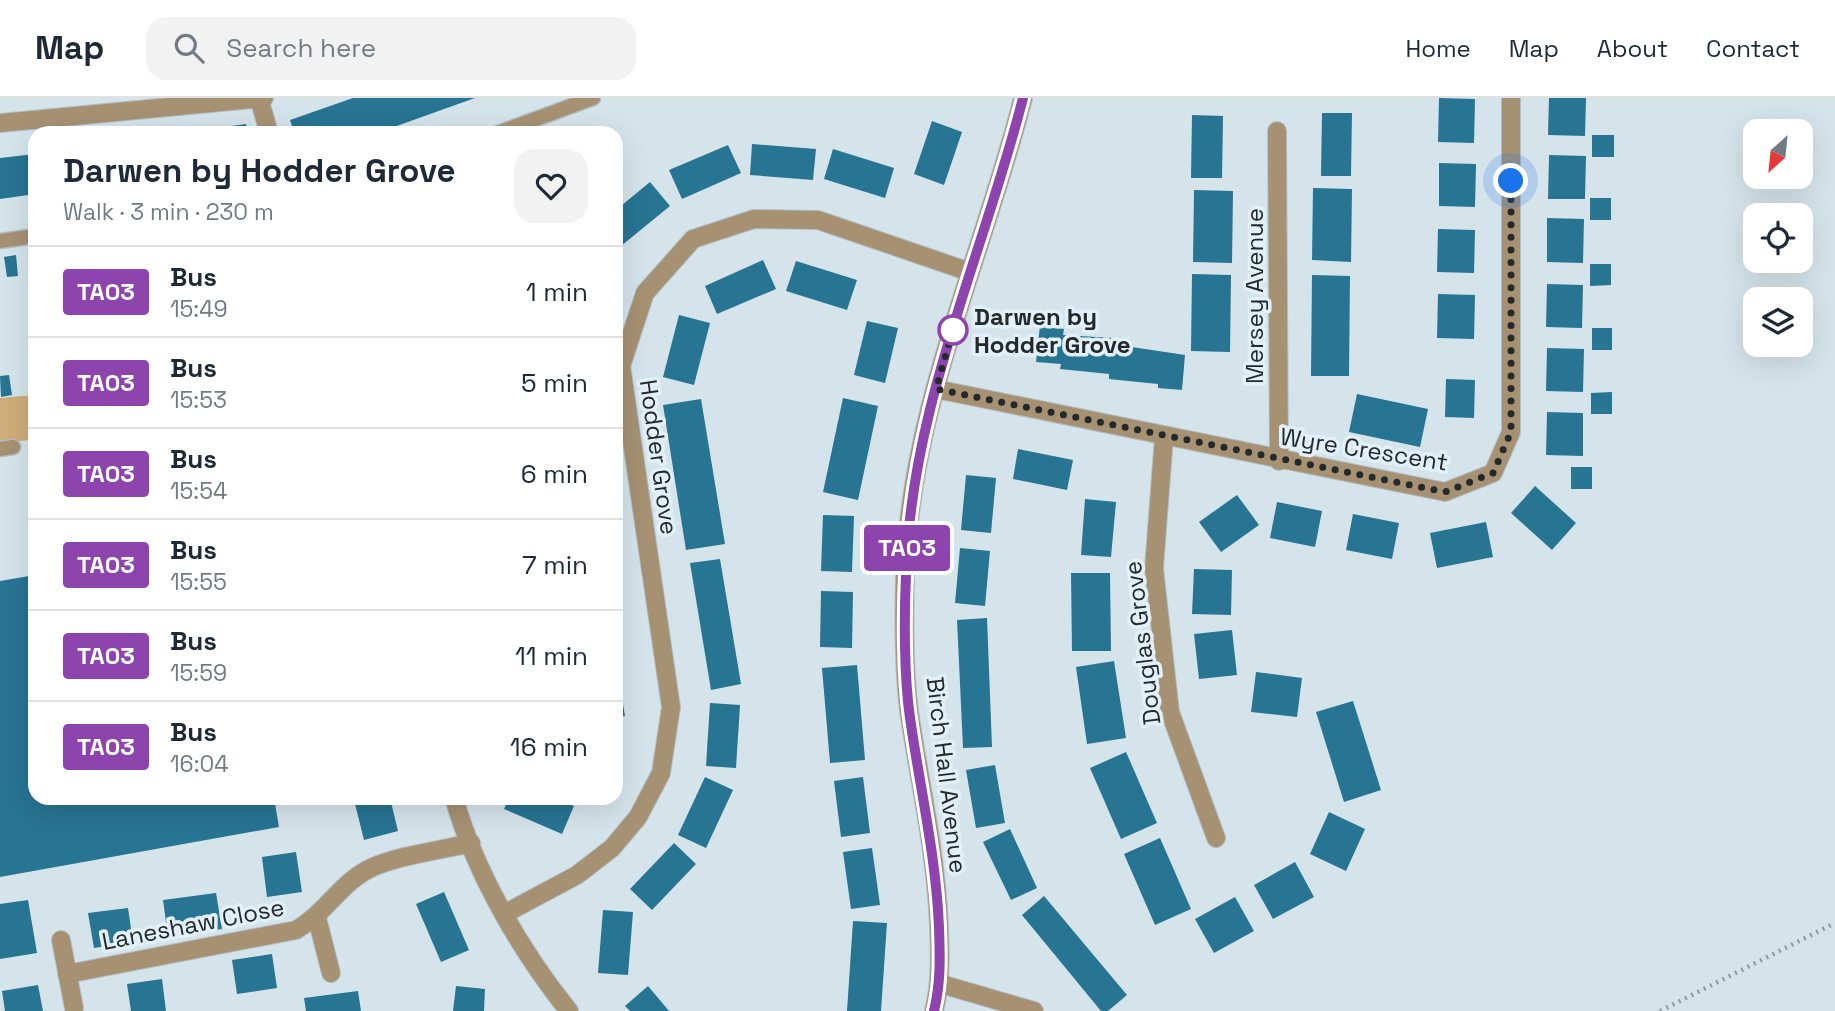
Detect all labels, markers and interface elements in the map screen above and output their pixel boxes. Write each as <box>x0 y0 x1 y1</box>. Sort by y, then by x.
search box <box>146 17 636 80</box>
text: Map <box>35 27 104 69</box>
icon: search <box>170 29 208 67</box>
text: Search here <box>226 31 376 65</box>
text: Home <box>1405 33 1471 64</box>
text: Map <box>1509 33 1559 64</box>
text: About <box>1597 33 1668 64</box>
text: Contact <box>1706 33 1800 64</box>
north arrow <box>1743 119 1813 189</box>
map controls <box>1743 119 1813 357</box>
button: heart <box>514 149 588 223</box>
text: Darwen by Hodder Grove <box>63 150 456 192</box>
your location <box>1493 163 1528 198</box>
text: Walk · 3 min · 230 m <box>63 197 274 227</box>
button: locate <box>1743 203 1813 273</box>
street label: Mersey Avenue <box>1239 208 1270 384</box>
text: Bus <box>170 260 217 294</box>
text: 1 min <box>526 275 588 309</box>
text: TA03 <box>77 276 135 307</box>
button: layers <box>1743 287 1813 357</box>
text: 15:49 <box>170 294 228 324</box>
place label: Darwen by Hodder Grove <box>974 301 1130 360</box>
marker: Darwen by Hodder Grove <box>938 315 968 345</box>
text: Bus <box>170 351 217 385</box>
text: 5 min <box>521 366 588 400</box>
text: TA03 <box>77 367 135 398</box>
street label: Hodder Grove <box>633 377 685 537</box>
text: 15:53 <box>170 385 227 415</box>
street label: Wyre Crescent <box>1278 420 1450 478</box>
text: Bus <box>170 442 217 476</box>
text: 6 min <box>521 457 588 491</box>
text: TA03 <box>77 458 135 489</box>
text: 15:54 <box>170 476 227 506</box>
line badge: TA03 <box>858 525 956 571</box>
text: TA03 <box>878 532 936 563</box>
text: Bus <box>170 533 217 567</box>
text: 7 min <box>522 548 588 582</box>
text: TA03 <box>77 549 135 580</box>
street label: Douglas Grove <box>1117 559 1167 727</box>
text: 15:55 <box>170 567 227 597</box>
text: Bus <box>170 624 217 658</box>
text: 11 min <box>515 639 588 673</box>
text: TA03 <box>77 640 135 671</box>
text: 15:59 <box>170 658 227 688</box>
street label: Birch Hall Avenue <box>920 675 974 875</box>
text: Bus <box>170 715 217 749</box>
text: 16 min <box>510 730 588 764</box>
text: TA03 <box>77 731 135 762</box>
text: 16:04 <box>170 749 229 779</box>
street label: Laneshaw Close <box>99 891 287 957</box>

